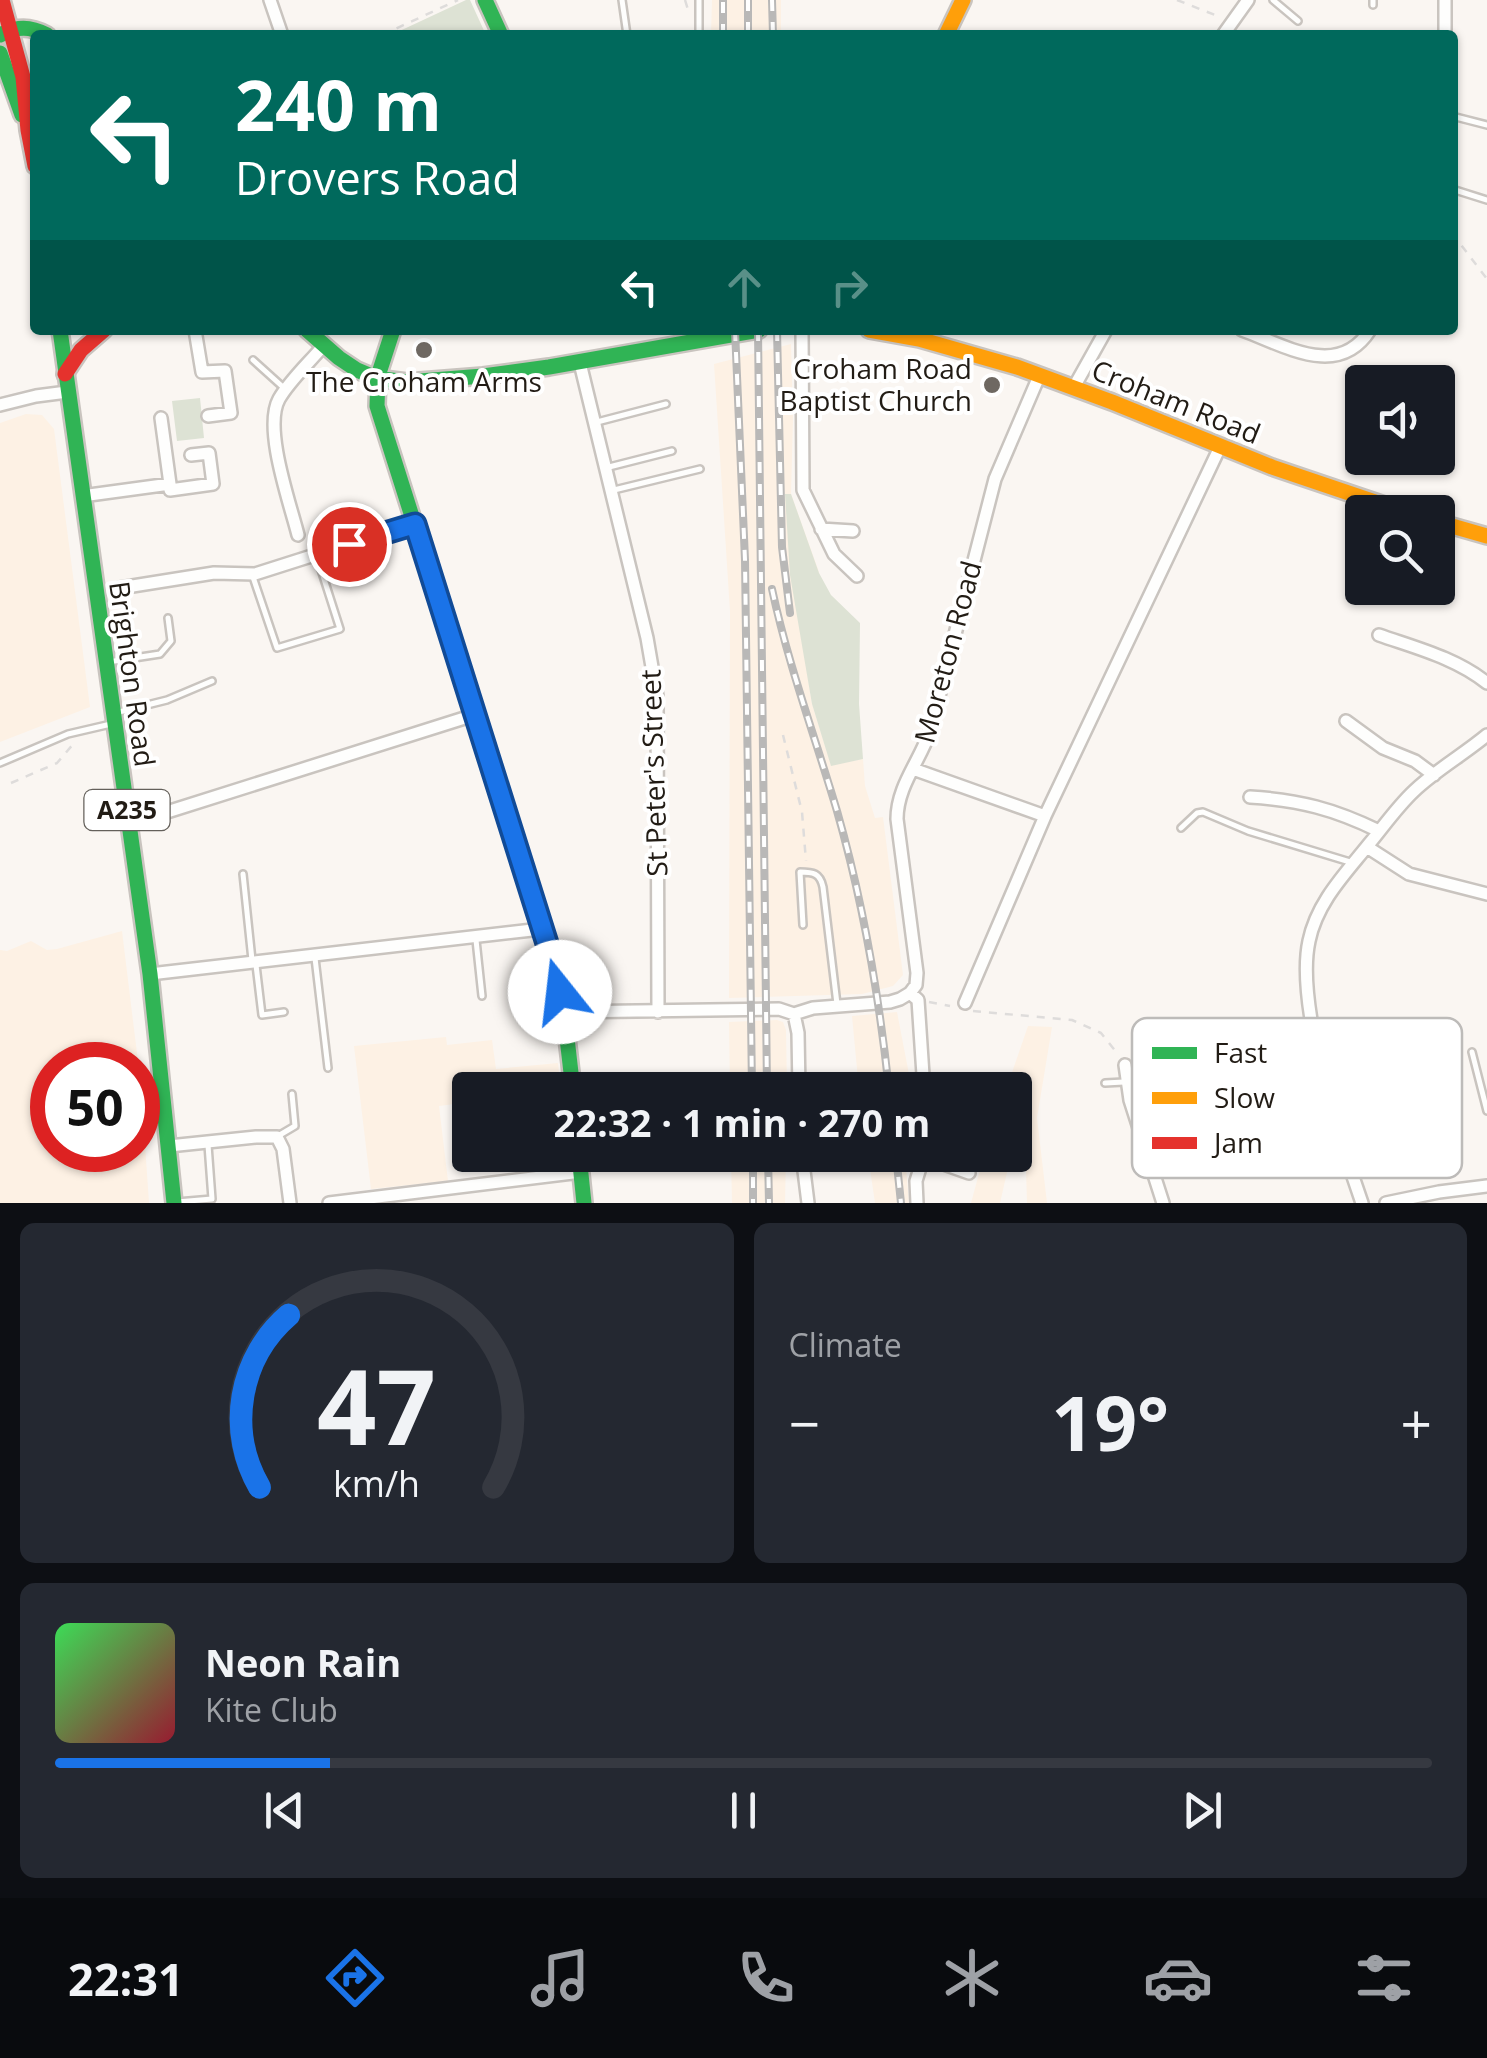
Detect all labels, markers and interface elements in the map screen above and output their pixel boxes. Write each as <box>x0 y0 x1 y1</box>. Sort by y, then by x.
text: 240 m <box>235 56 442 152</box>
icon: left <box>70 70 200 200</box>
text: Drovers Road <box>235 147 520 208</box>
icon: left <box>612 260 667 315</box>
icon: ahead <box>717 260 772 315</box>
icon: right <box>822 260 877 315</box>
marker: The Croham Arms <box>413 339 435 361</box>
place label: Croham Road Baptist Church <box>780 349 972 419</box>
street label: Croham Road <box>1086 350 1266 452</box>
place label: The Croham Arms <box>306 362 542 400</box>
map controls <box>1345 365 1455 605</box>
button: sound <box>1345 365 1455 475</box>
marker: Croham Road Baptist Church <box>981 374 1003 396</box>
button: search <box>1345 495 1455 605</box>
pin <box>307 502 392 587</box>
icon: arrive <box>322 517 377 572</box>
street label: Moreton Road <box>904 556 990 747</box>
street label: Brighton Road <box>101 579 165 769</box>
street label: St Peter's Street <box>630 669 676 877</box>
road number: A235 <box>84 790 170 830</box>
position arrow <box>508 940 612 1044</box>
legend <box>1132 1018 1462 1178</box>
text: Fast <box>1214 1033 1267 1071</box>
speed limit sign: 50 <box>30 1042 160 1172</box>
text: Slow <box>1214 1078 1275 1116</box>
text: 22:32 · 1 min · 270 m <box>554 1096 930 1148</box>
text: Jam <box>1211 1123 1263 1161</box>
text: Climate <box>789 1323 902 1366</box>
text: 47 <box>317 1334 436 1475</box>
text: 19° <box>1051 1371 1169 1473</box>
text: − <box>789 1385 820 1460</box>
text: + <box>1401 1385 1432 1460</box>
text: km/h <box>333 1459 420 1507</box>
text: Neon Rain <box>205 1636 401 1688</box>
text: Kite Club <box>205 1688 338 1731</box>
icon: previous <box>257 1783 312 1838</box>
icon: pause <box>716 1783 771 1838</box>
icon: next <box>1175 1783 1230 1838</box>
icon: directions <box>320 1943 390 2013</box>
icon: music <box>525 1943 595 2013</box>
icon: phone <box>731 1943 801 2013</box>
icon: climate <box>937 1943 1007 2013</box>
icon: car <box>1143 1943 1213 2013</box>
icon: filters <box>1349 1943 1419 2013</box>
text: 22:31 <box>68 1948 184 2009</box>

